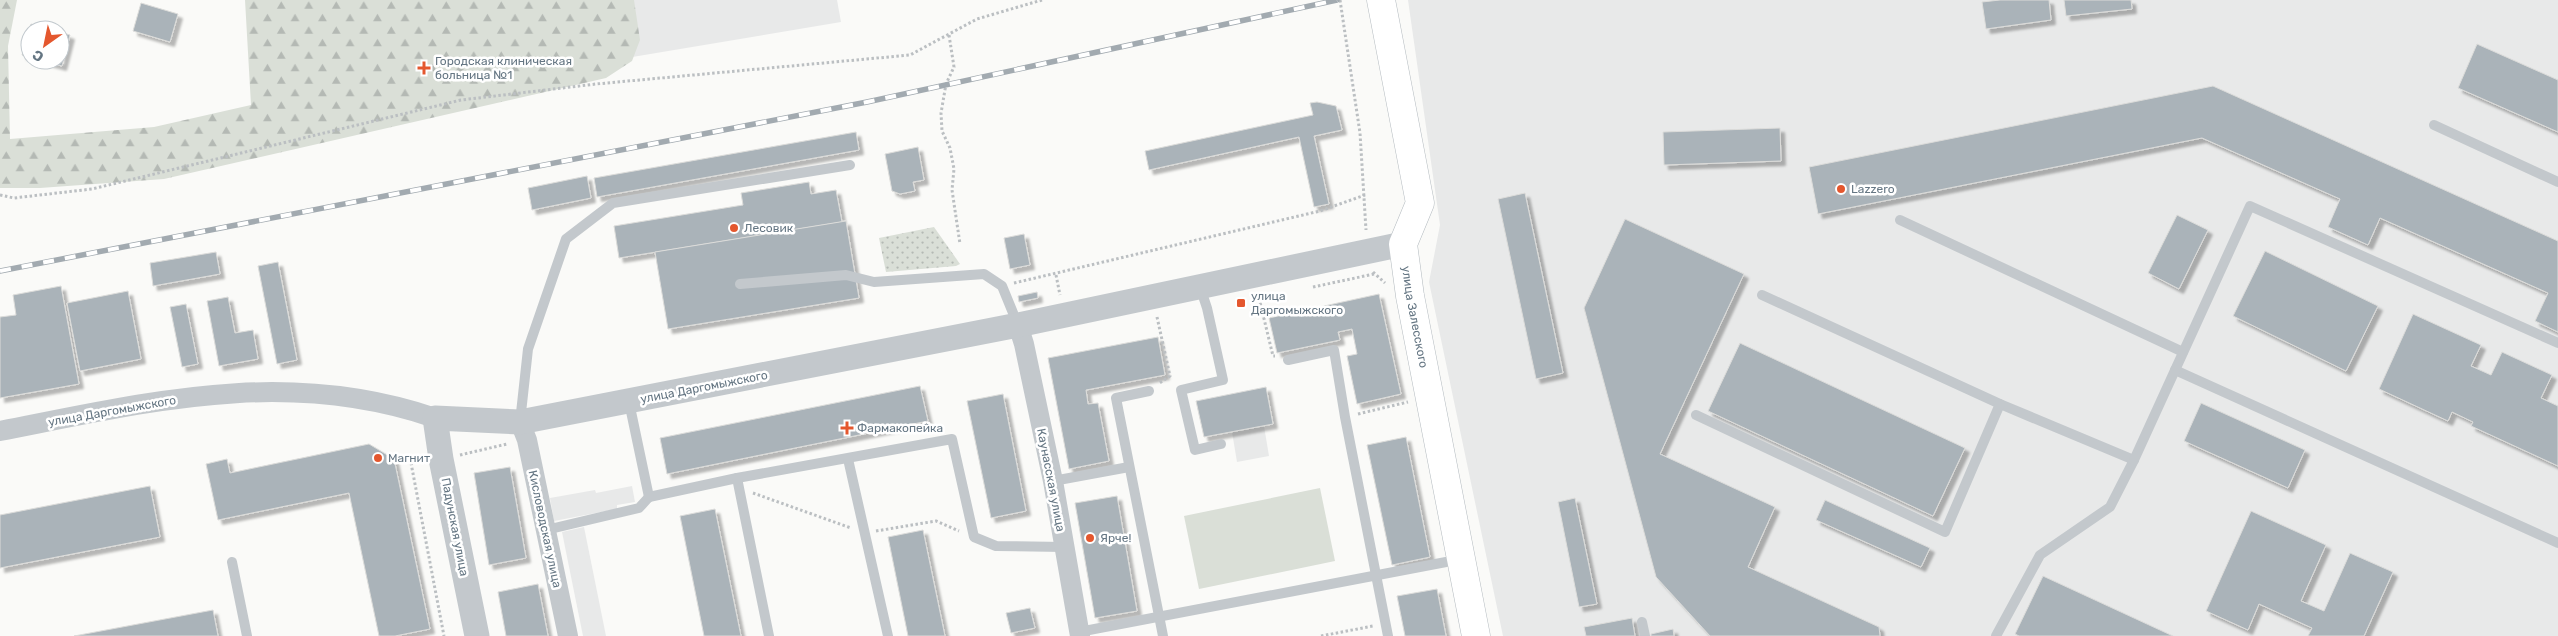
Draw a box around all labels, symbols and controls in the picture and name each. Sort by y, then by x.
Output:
north arrow [20,20,70,70]
text: С [29,46,47,65]
place label: Городская клиническая больница №1 [435,54,572,82]
marker: Городская клиническая больница №1 [417,61,431,75]
place label: Lazzero [1851,182,1895,196]
marker: Lazzero [1835,183,1847,195]
place label: Лесовик [744,221,794,235]
marker: Лесовик [728,222,740,234]
street label: улица Залесского [1399,265,1431,369]
place label: улица Даргомыжского [1251,289,1343,317]
marker: улица Даргомыжского [1235,297,1247,309]
street label: улица Даргомыжского [639,368,769,406]
street label: улица Даргомыжского [47,393,177,429]
place label: Фармакопейка [857,421,943,435]
marker: Фармакопейка [841,422,853,434]
street label: Каунасская улица [1034,427,1068,533]
place label: Магнит [388,451,430,465]
marker: Магнит [372,452,384,464]
street label: Кисловодская улица [526,469,564,589]
street label: Падунская улица [439,477,471,577]
place label: Ярче! [1100,531,1131,545]
marker: Ярче! [1084,532,1096,544]

